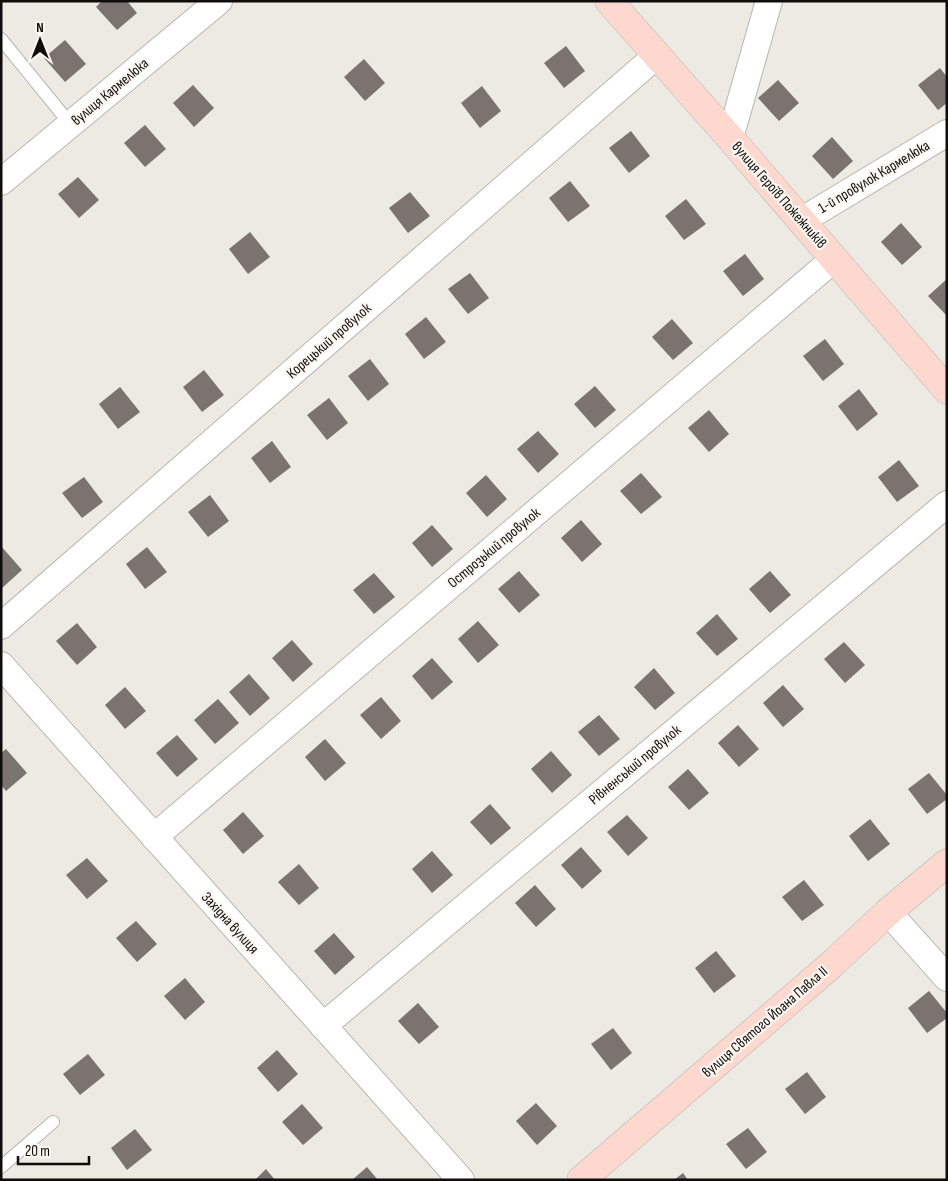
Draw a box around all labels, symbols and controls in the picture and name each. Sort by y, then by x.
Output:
north arrow [15,15,65,65]
text: N [36,19,44,36]
street label: вулиця Кармелюка [67,54,153,130]
street label: 1-й провулок Кармелюка [815,136,933,218]
street label: вулиця Героїв Пожежників [727,138,831,252]
street label: Корецький провулок [283,299,375,383]
street label: Острозький провулок [444,503,544,592]
street label: Рівненський провулок [585,721,685,809]
street label: Західна вулиця [197,888,263,958]
street label: вулиця Святого Йоана Павла II [698,962,832,1082]
scale bar [18,1134,89,1166]
text: 20 m [25,1142,50,1161]

